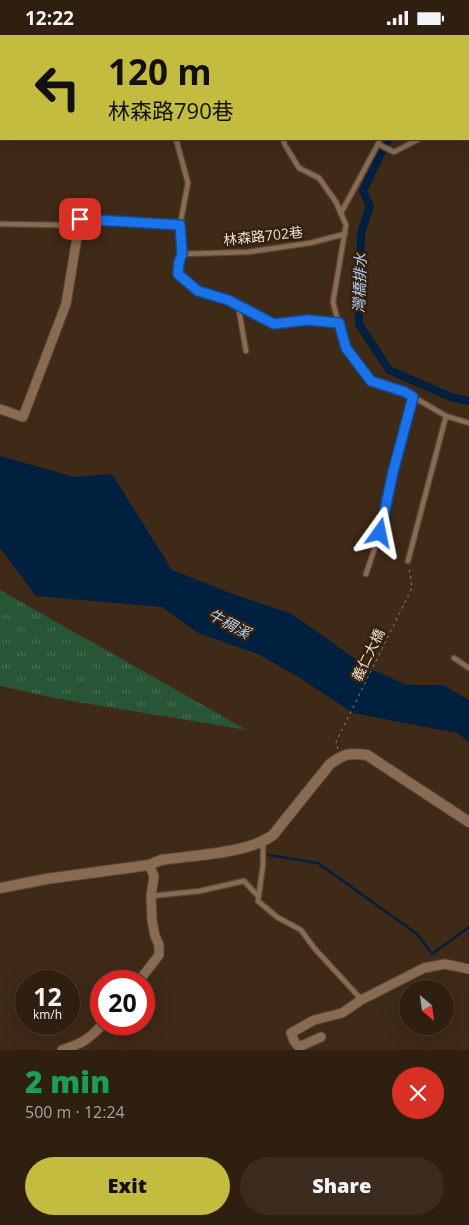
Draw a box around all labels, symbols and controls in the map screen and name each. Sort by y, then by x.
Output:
text: 12:22 [25,5,74,31]
text: 120 m [108,48,212,95]
icon: left [25,55,90,120]
text: 林森路790巷 [108,95,234,125]
pin [59,198,101,240]
icon: arrive [66,205,94,233]
street label: 林森路702巷 [222,222,304,249]
water label: 灣橋排水 [348,252,370,313]
position arrow [353,506,405,558]
water label: 牛稠溪 [205,604,256,643]
street label: 義仁大橋 [347,625,388,684]
speed limit sign: 20 [90,970,155,1035]
text: 12 [33,979,62,1013]
north arrow [399,980,454,1035]
map controls [399,980,454,1035]
text: km/h [33,1006,62,1023]
text: 2 min [25,1061,110,1102]
button: close [392,1067,444,1119]
text: 500 m · 12:24 [25,1101,125,1123]
button: Exit [25,1157,230,1215]
button: Share [240,1157,444,1215]

